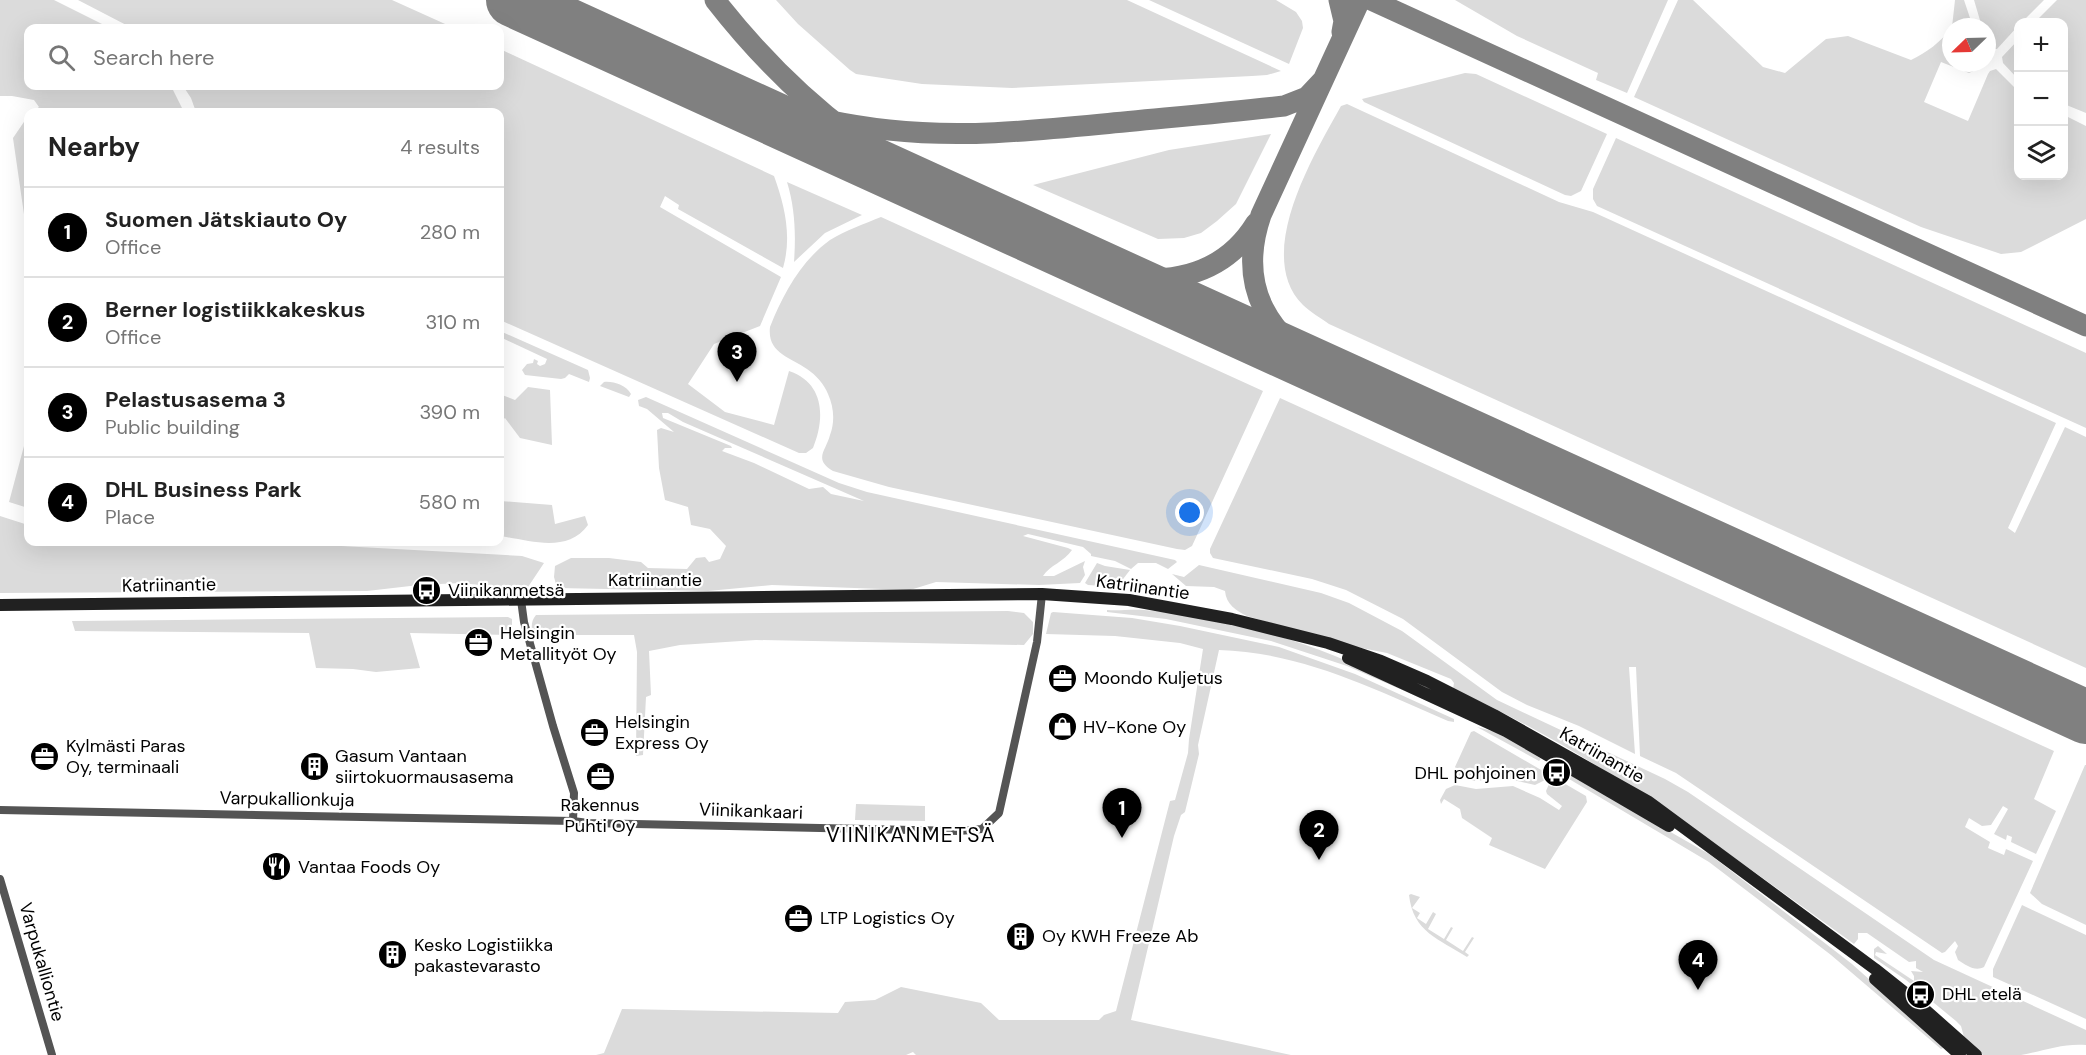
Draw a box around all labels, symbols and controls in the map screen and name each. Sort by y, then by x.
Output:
north arrow [1942,18,1996,72]
map controls [2014,18,2068,180]
button: + [2014,18,2068,72]
search box [24,24,504,90]
icon: search [45,41,78,74]
text: Search here [93,43,214,72]
button: − [2014,72,2068,126]
button: layers [2014,126,2068,180]
text: Nearby [48,130,140,164]
text: 4 results [400,134,480,160]
text: Suomen Jätskiauto Oy [105,205,347,234]
text: 1 [64,219,71,245]
text: 280 m [420,219,480,245]
text: Office [105,234,161,260]
text: Berner logistiikkakeskus [105,295,366,324]
text: 2 [62,309,73,335]
text: 310 m [425,309,480,335]
text: Office [105,324,161,350]
pin: 3 [718,332,756,382]
text: Pelastusasema 3 [105,385,286,414]
text: 3 [61,399,74,425]
text: 390 m [419,399,480,425]
text: Public building [105,414,240,440]
text: DHL Business Park [105,475,302,504]
text: 4 [61,489,74,515]
text: 580 m [419,489,480,515]
your location [1175,498,1204,527]
text: Place [105,504,155,530]
street label: Katriinantie [608,568,702,592]
street label: Katriinantie [1095,569,1191,605]
street label: Katriinantie [122,572,216,598]
bus stop icon: Viinikanmetsä [411,574,443,606]
place label: Viinikanmetsä [448,578,564,602]
place label: Helsingin Metallityöt Oy [500,621,617,666]
office icon: Helsingin Metallityöt Oy [463,627,495,659]
office icon: Moondo Kuljetus [1047,662,1079,694]
place label: Moondo Kuljetus [1084,666,1223,690]
place label: Helsingin Express Oy [615,710,709,755]
shop icon: HV-Kone Oy [1046,711,1078,743]
place label: HV-Kone Oy [1083,715,1186,739]
office icon: Helsingin Express Oy [578,716,610,748]
street label: Katriinantie [1555,721,1649,789]
place label: Kylmästi Paras Oy, terminaali [66,734,186,779]
office icon: Kylmästi Paras Oy, terminaali [29,740,61,772]
place label: Gasum Vantaan siirtokuormausasema [335,744,514,789]
building icon: Gasum Vantaan siirtokuormausasema [298,750,330,782]
bus stop icon: DHL pohjoinen [1541,757,1573,789]
office icon: Rakennus Puhti Oy [584,760,616,792]
place label: DHL pohjoinen [1415,761,1536,785]
street label: Varpukallionkuja [219,786,355,812]
pin: 1 [1102,788,1142,838]
place label: Rakennus Puhti Oy [561,793,639,838]
street label: Viinikankaari [699,797,803,825]
pin: 2 [1300,810,1338,860]
district label: VIINIKANMETSÄ [826,821,996,849]
restaurant icon: Vantaa Foods Oy [261,851,293,883]
place label: Vantaa Foods Oy [298,855,440,879]
street label: Varpukalliontie [14,900,70,1024]
office icon: LTP Logistics Oy [783,902,815,934]
place label: LTP Logistics Oy [820,906,955,930]
building icon: Oy KWH Freeze Ab [1005,920,1037,952]
place label: Oy KWH Freeze Ab [1042,924,1199,948]
place label: Kesko Logistiikka pakastevarasto [414,933,553,978]
building icon: Kesko Logistiikka pakastevarasto [377,939,409,971]
pin: 4 [1678,940,1718,990]
bus stop icon: DHL etelä [1905,978,1937,1010]
place label: DHL etelä [1942,982,2022,1006]

